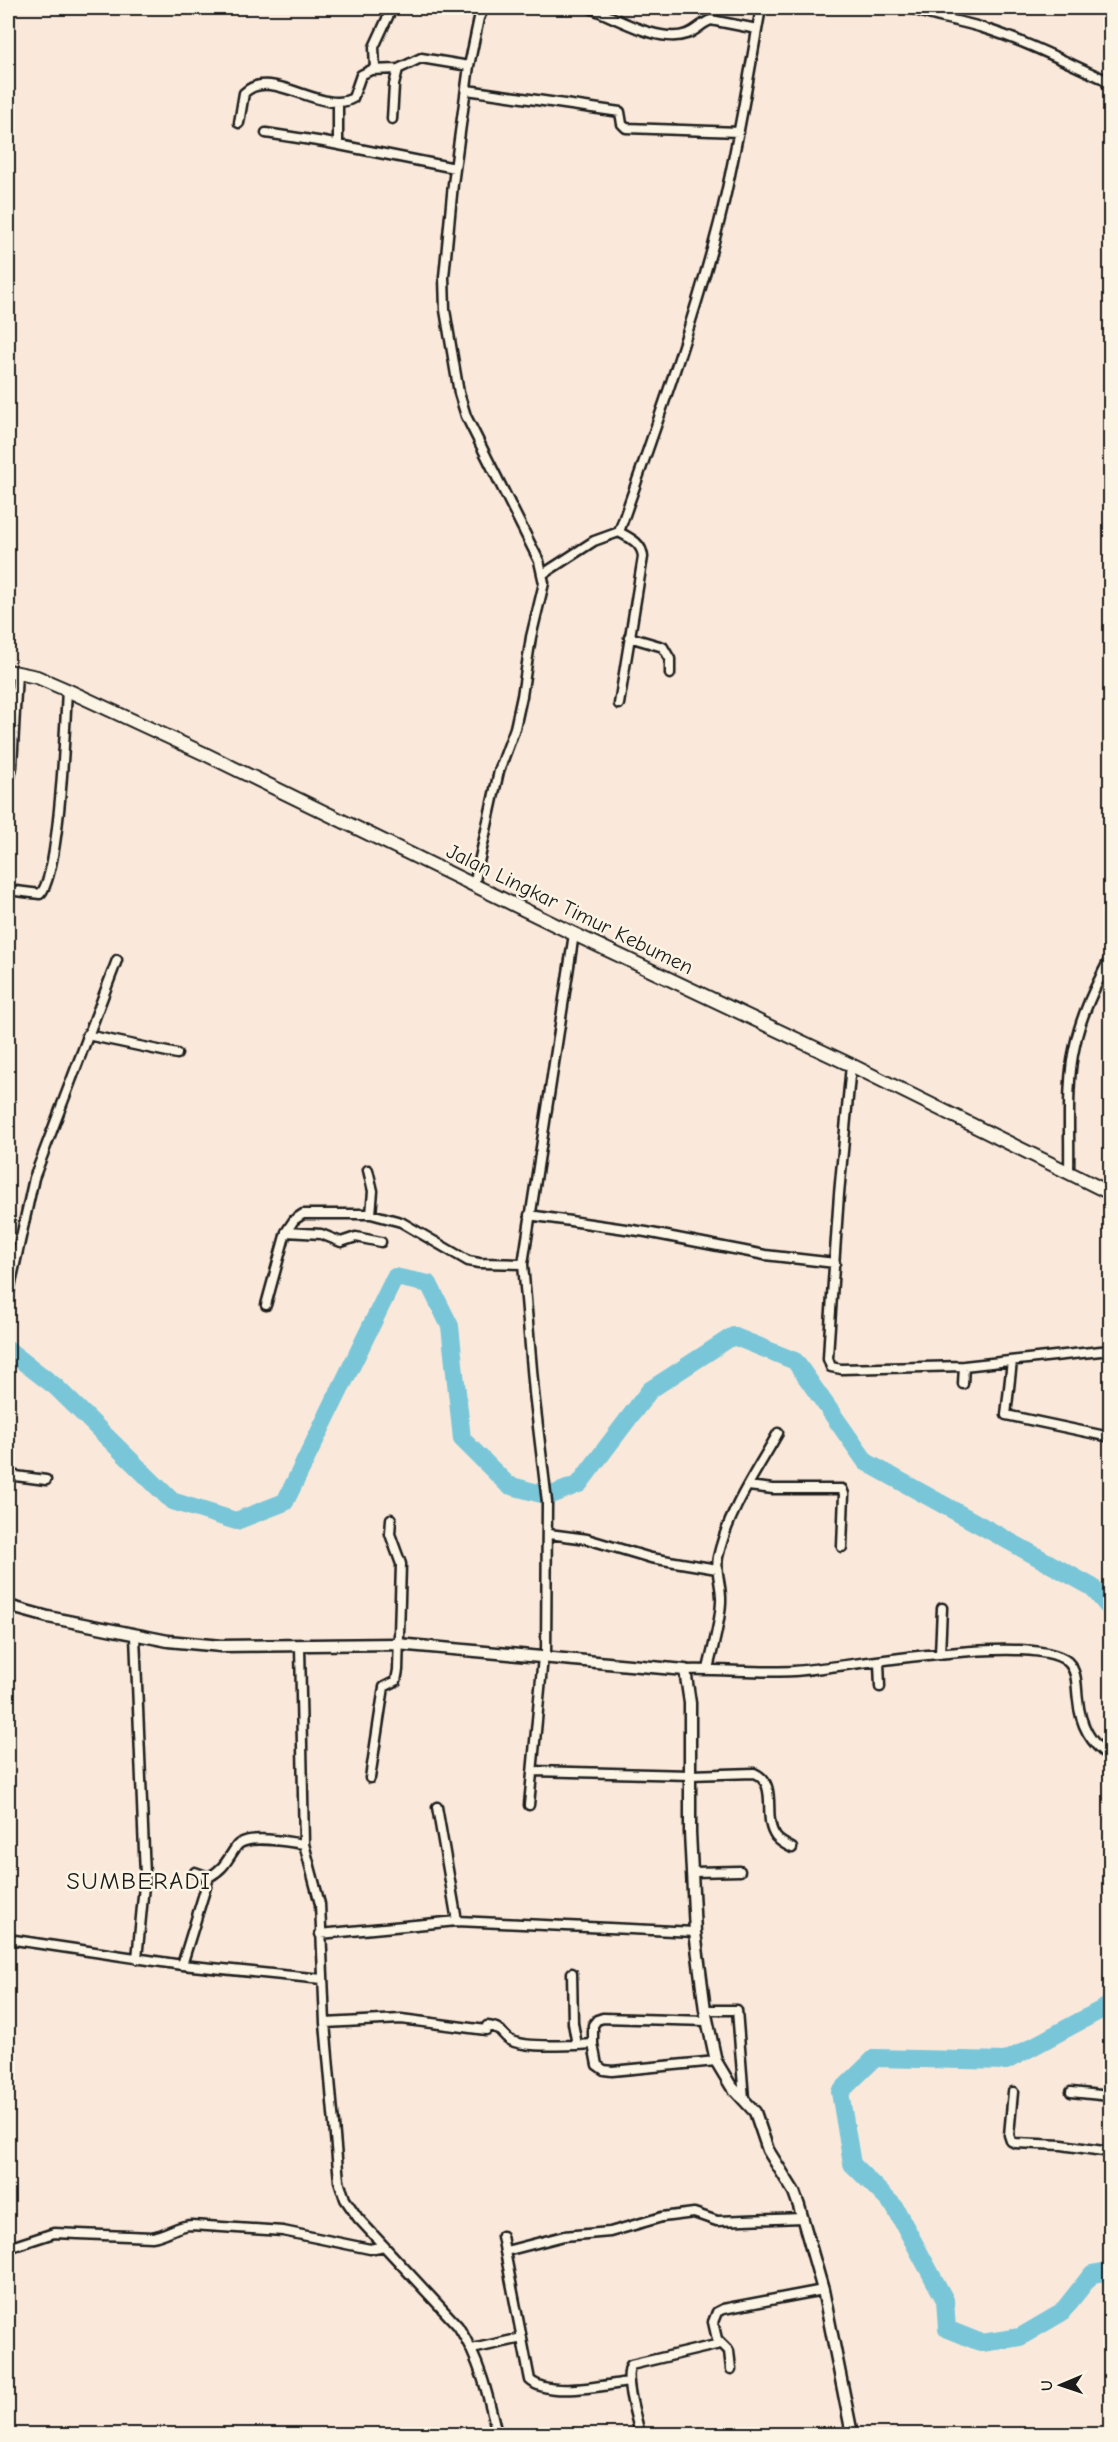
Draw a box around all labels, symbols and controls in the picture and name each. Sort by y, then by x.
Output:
street label: Jalan Lingkar Timur Kebumen [443,839,697,979]
district label: SUMBERADI [67,1867,211,1895]
north arrow [1031,2355,1091,2415]
text: U [1038,2380,1056,2391]

